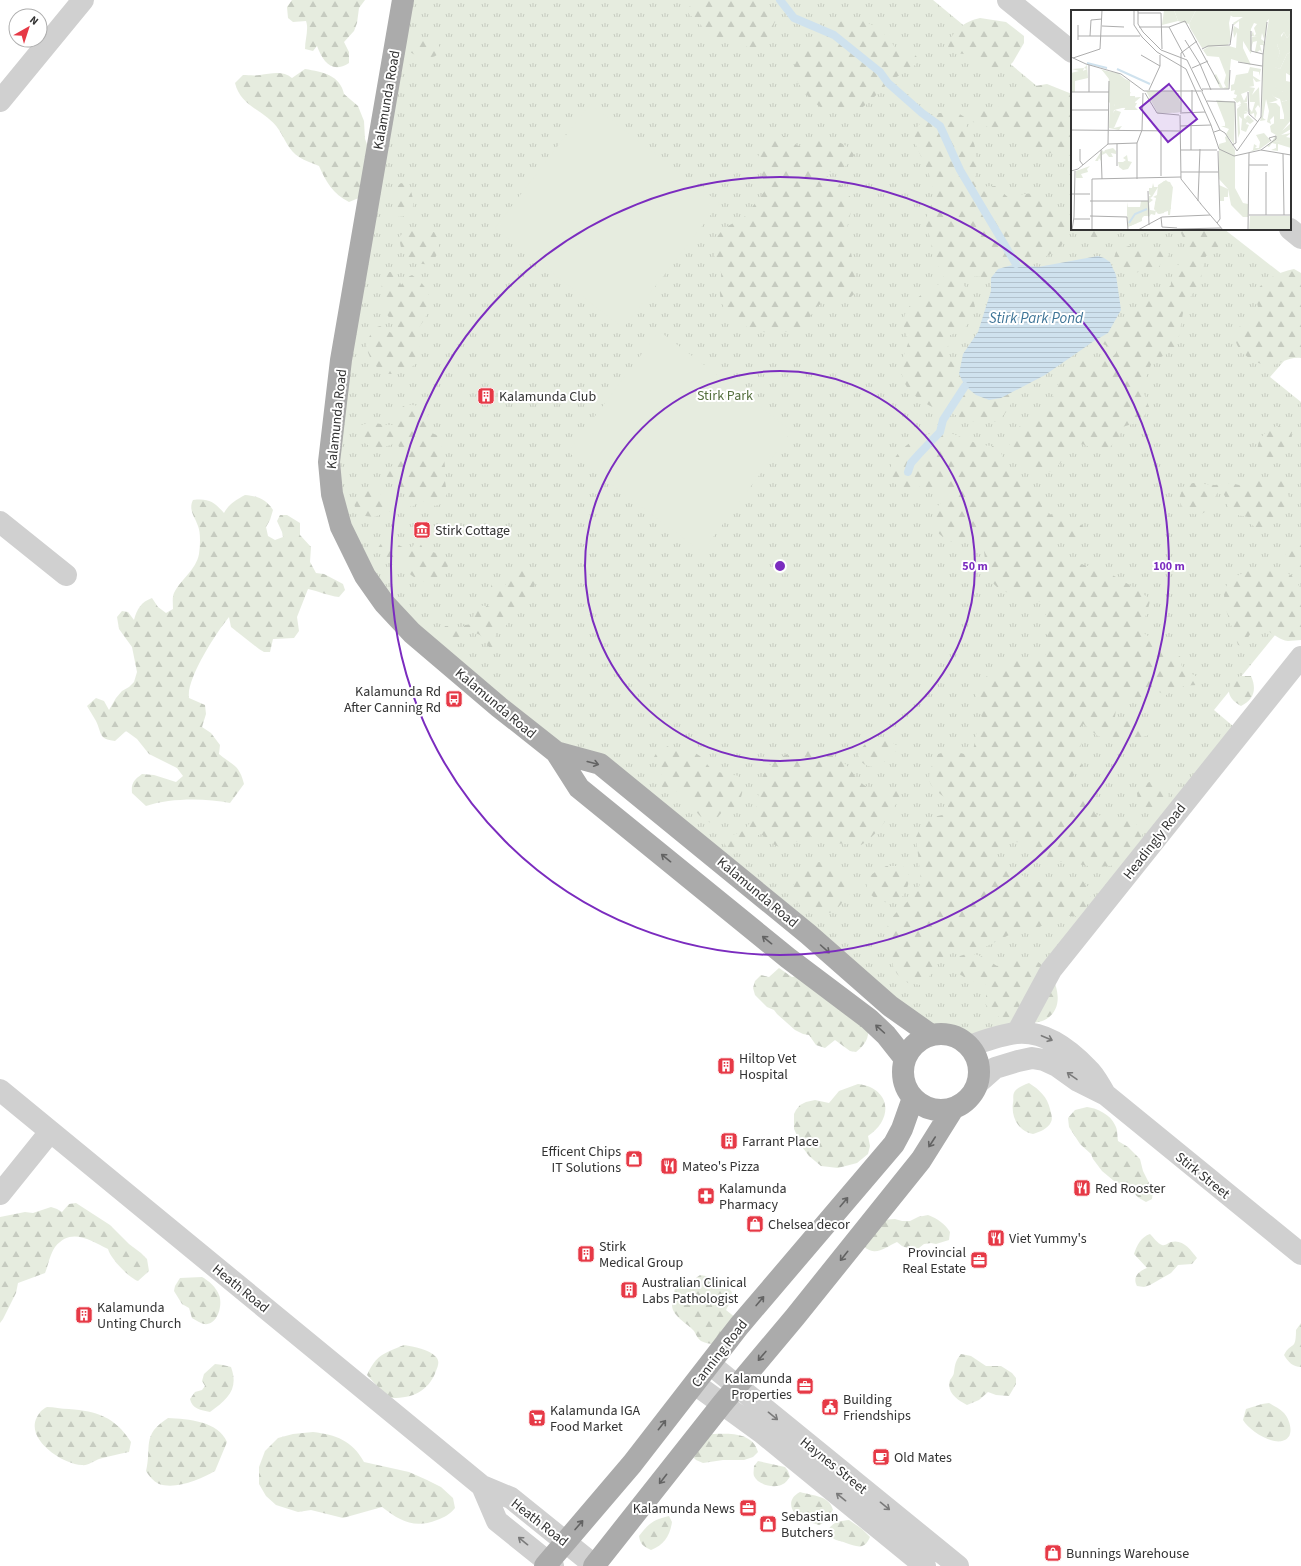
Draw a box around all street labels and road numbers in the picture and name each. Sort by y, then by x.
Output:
street label: Kalamunda Road [368,49,406,151]
street label: Kalamunda Road [322,368,352,470]
street label: Kalamunda Road [450,664,540,744]
street label: Headingly Road [1119,799,1191,884]
street label: Kalamunda Road [712,853,802,933]
street label: Stirk Street [1171,1148,1234,1204]
street label: Heath Road [208,1260,273,1318]
street label: Canning Road [687,1315,753,1392]
street label: Haynes Street [796,1432,871,1499]
street label: Heath Road [506,1494,572,1552]

